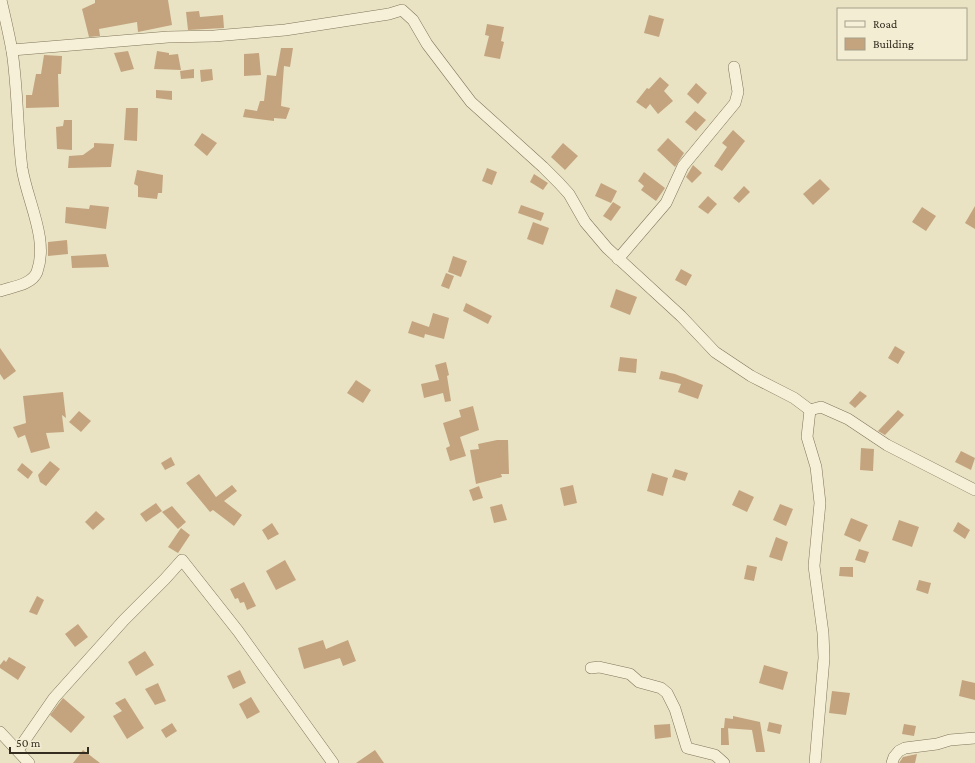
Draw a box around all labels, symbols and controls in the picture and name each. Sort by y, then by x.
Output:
legend [837,8,967,60]
text: Road [873,17,898,31]
text: Building [873,37,914,51]
scale bar [10,729,88,755]
text: 50 m [16,736,41,750]

